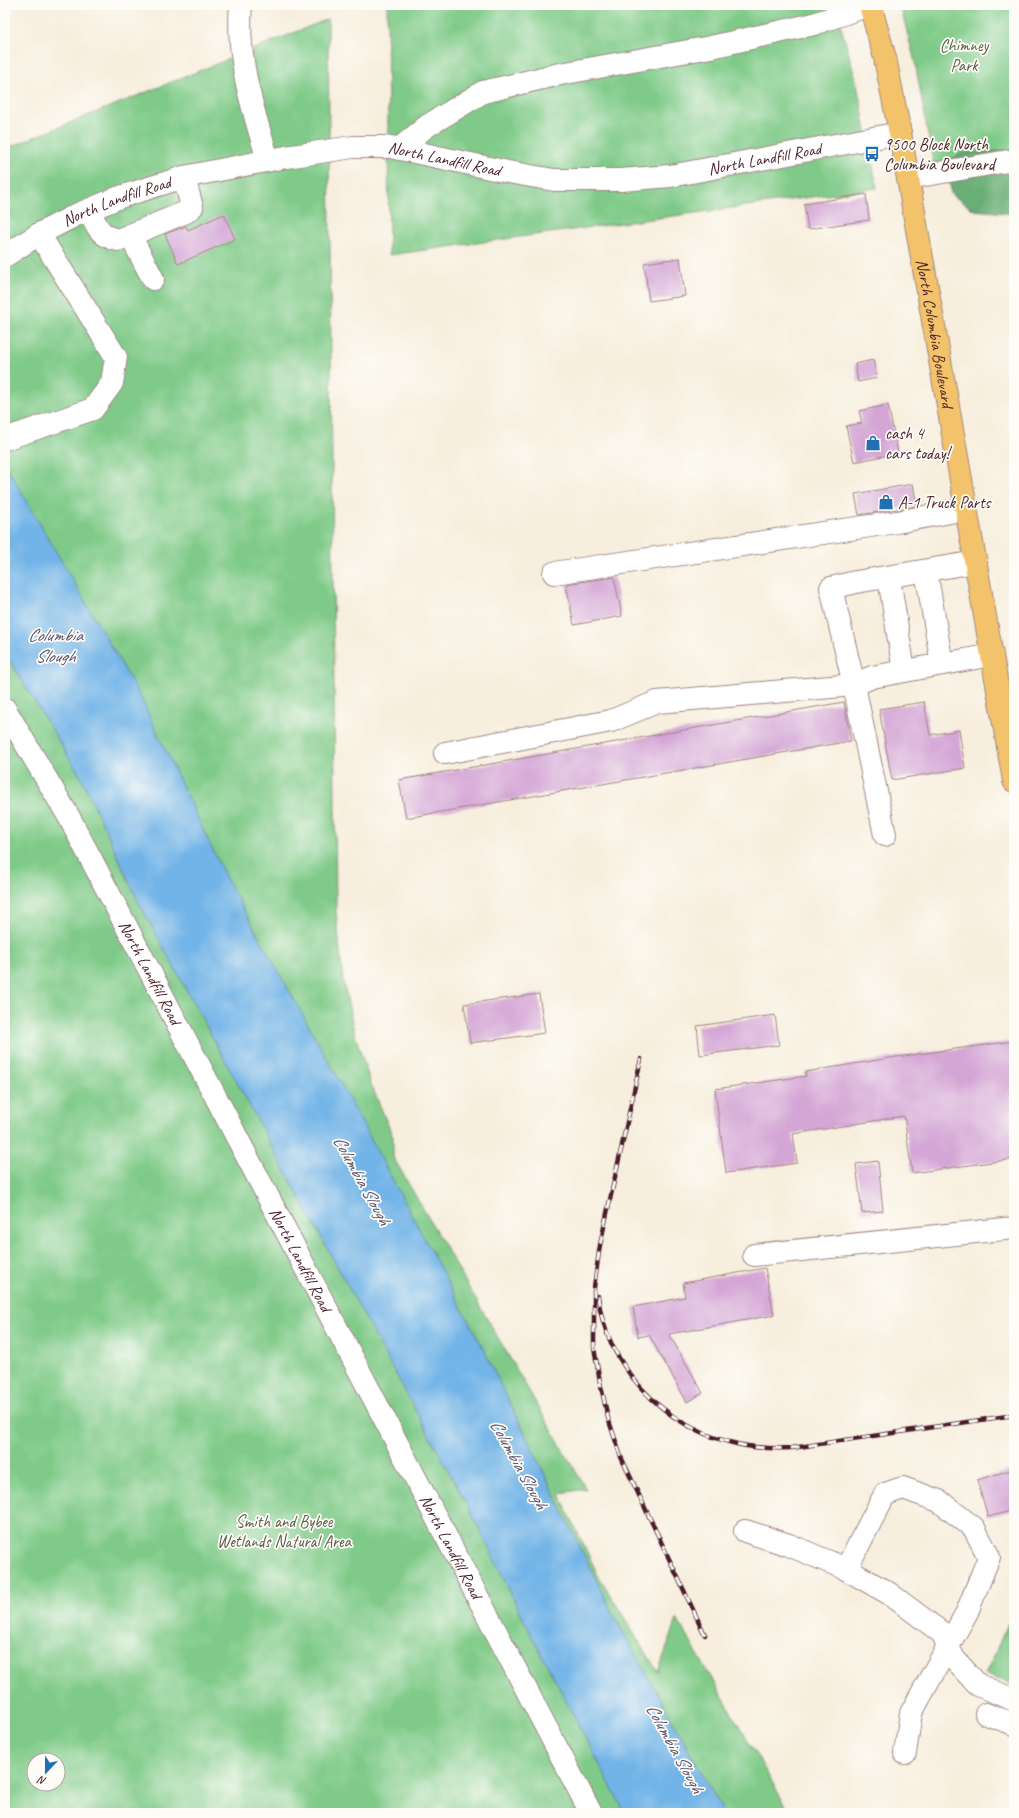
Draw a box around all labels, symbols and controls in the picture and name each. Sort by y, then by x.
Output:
park label: Chimney Park [940,35,989,76]
place label: 9500 Block North Columbia Boulevard [884,134,997,175]
street label: North Landfill Road [386,136,506,181]
street label: North Landfill Road [706,137,826,179]
bus stop icon: 9500 Block North Columbia Boulevard [863,145,881,163]
street label: North Landfill Road [58,170,176,231]
street label: North Columbia Boulevard [912,258,959,411]
place label: cash 4 cars today! [885,423,953,464]
shop icon: cash 4 cars today! [864,434,882,452]
place label: A-1 Truck Parts [898,492,993,513]
shop icon: A-1 Truck Parts [877,493,895,511]
water label: Columbia Slough [28,624,84,667]
street label: North Landfill Road [115,917,188,1031]
water label: Columbia Slough [328,1131,396,1230]
street label: North Landfill Road [265,1204,338,1318]
water label: Columbia Slough [485,1415,553,1514]
street label: North Landfill Road [415,1491,489,1605]
park label: Smith and Bybee Wetlands Natural Area [217,1511,353,1552]
water label: Columbia Slough [641,1699,709,1798]
north arrow [26,1752,66,1792]
text: N [34,1773,48,1789]

